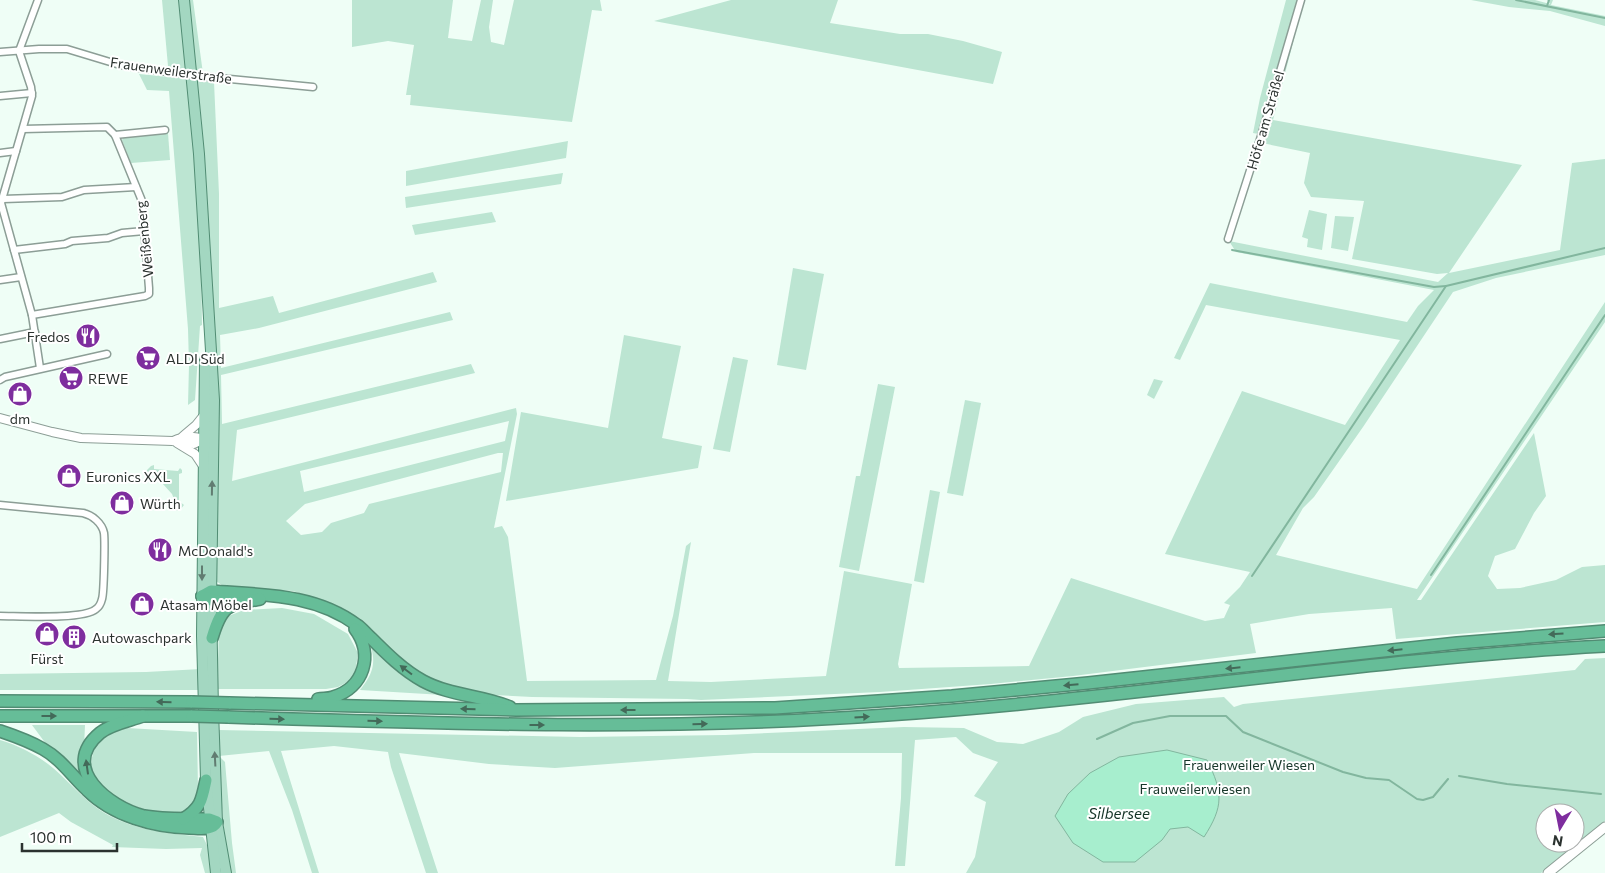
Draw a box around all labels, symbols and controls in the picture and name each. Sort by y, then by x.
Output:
street label: Frauenweilerstraße [109,53,233,87]
street label: Höfe am Sträßel [1243,69,1287,171]
street label: Weißenberg [131,199,156,278]
restaurant icon: Fredos [75,323,101,349]
place label: Fredos [27,328,70,345]
supermarket icon: ALDI Süd [135,345,161,371]
place label: ALDI Süd [166,350,225,367]
supermarket icon: REWE [58,365,84,391]
place label: REWE [88,370,128,387]
shop icon: dm [7,381,33,407]
place label: dm [10,410,30,427]
shop icon: Euronics XXL [56,463,82,489]
place label: Euronics XXL [86,468,170,485]
one-way arrow [209,480,217,496]
shop icon: Würth [109,490,135,516]
place label: Würth [140,495,181,512]
restaurant icon: McDonald's [147,537,173,563]
place label: McDonald's [178,542,253,559]
one-way arrow [198,566,206,582]
shop icon: Atasam Möbel [129,591,155,617]
place label: Atasam Möbel [160,596,252,613]
shop icon: Fürst [34,621,60,647]
building icon: Autowaschpark [61,624,87,650]
place label: Autowaschpark [92,629,192,646]
one-way arrow [1548,631,1564,639]
one-way arrow [1386,646,1402,654]
place label: Fürst [30,650,64,667]
one-way arrow [1225,664,1241,672]
one-way arrow [399,665,413,675]
one-way arrow [1063,681,1079,689]
one-way arrow [156,698,172,706]
one-way arrow [459,705,475,713]
one-way arrow [620,706,636,714]
one-way arrow [41,712,57,720]
one-way arrow [854,713,870,721]
one-way arrow [269,715,285,723]
one-way arrow [367,718,383,726]
one-way arrow [692,720,708,728]
one-way arrow [529,721,545,729]
one-way arrow [210,751,218,767]
park label: Frauenweiler Wiesen [1183,756,1315,773]
one-way arrow [83,759,91,775]
park label: Frauweilerwiesen [1140,780,1250,797]
north arrow [1535,803,1585,853]
water label: Silbersee [1088,804,1150,822]
scale bar [22,820,118,852]
text: 100 m [30,828,72,846]
text: N [1551,832,1564,851]

